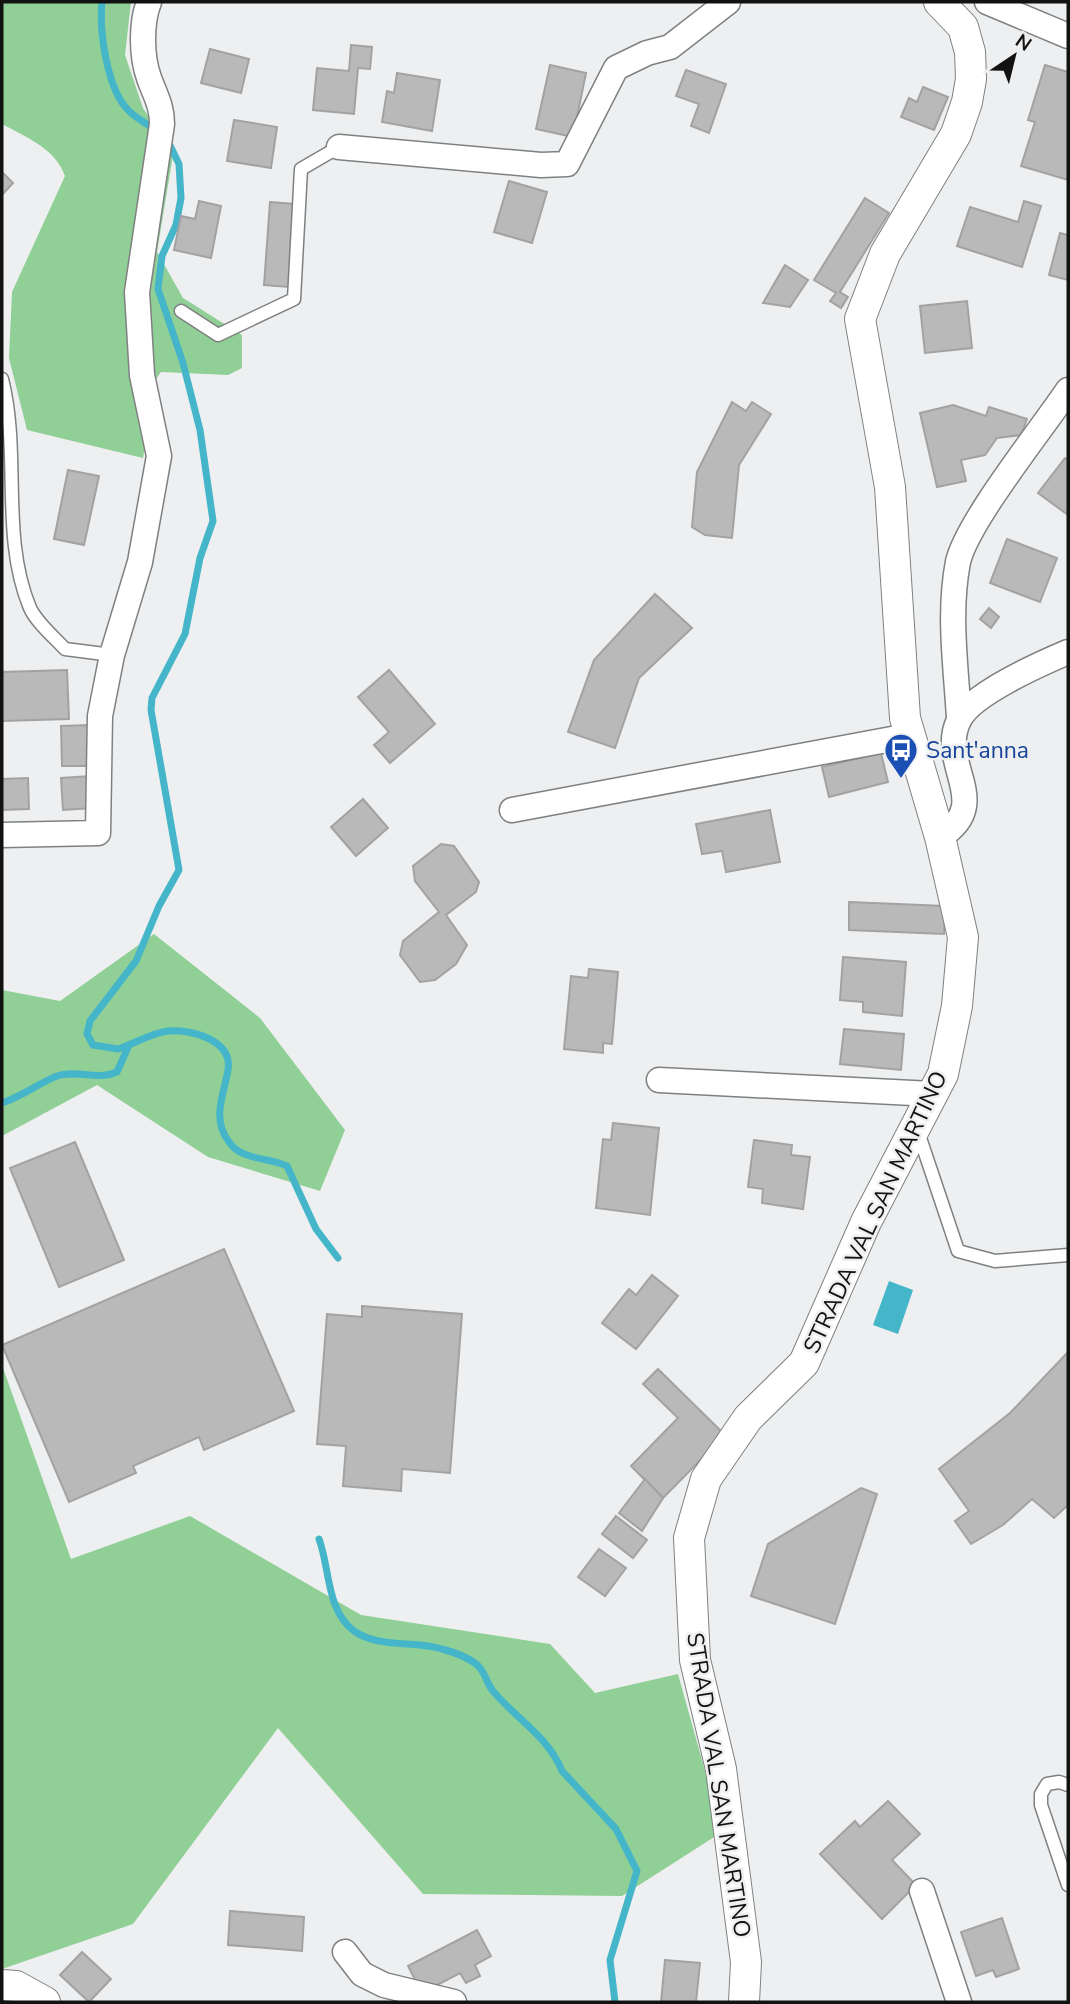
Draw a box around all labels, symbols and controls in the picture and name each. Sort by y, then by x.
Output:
north arrow [979,21,1049,91]
text: N [1010,28,1036,58]
bus stop icon: Sant'anna [882,731,920,780]
place label: Sant'anna [926,735,1029,766]
street label: STRADA VAL SAN MARTINO [796,1066,955,1358]
street label: STRADA VAL SAN MARTINO [679,1630,758,1940]

